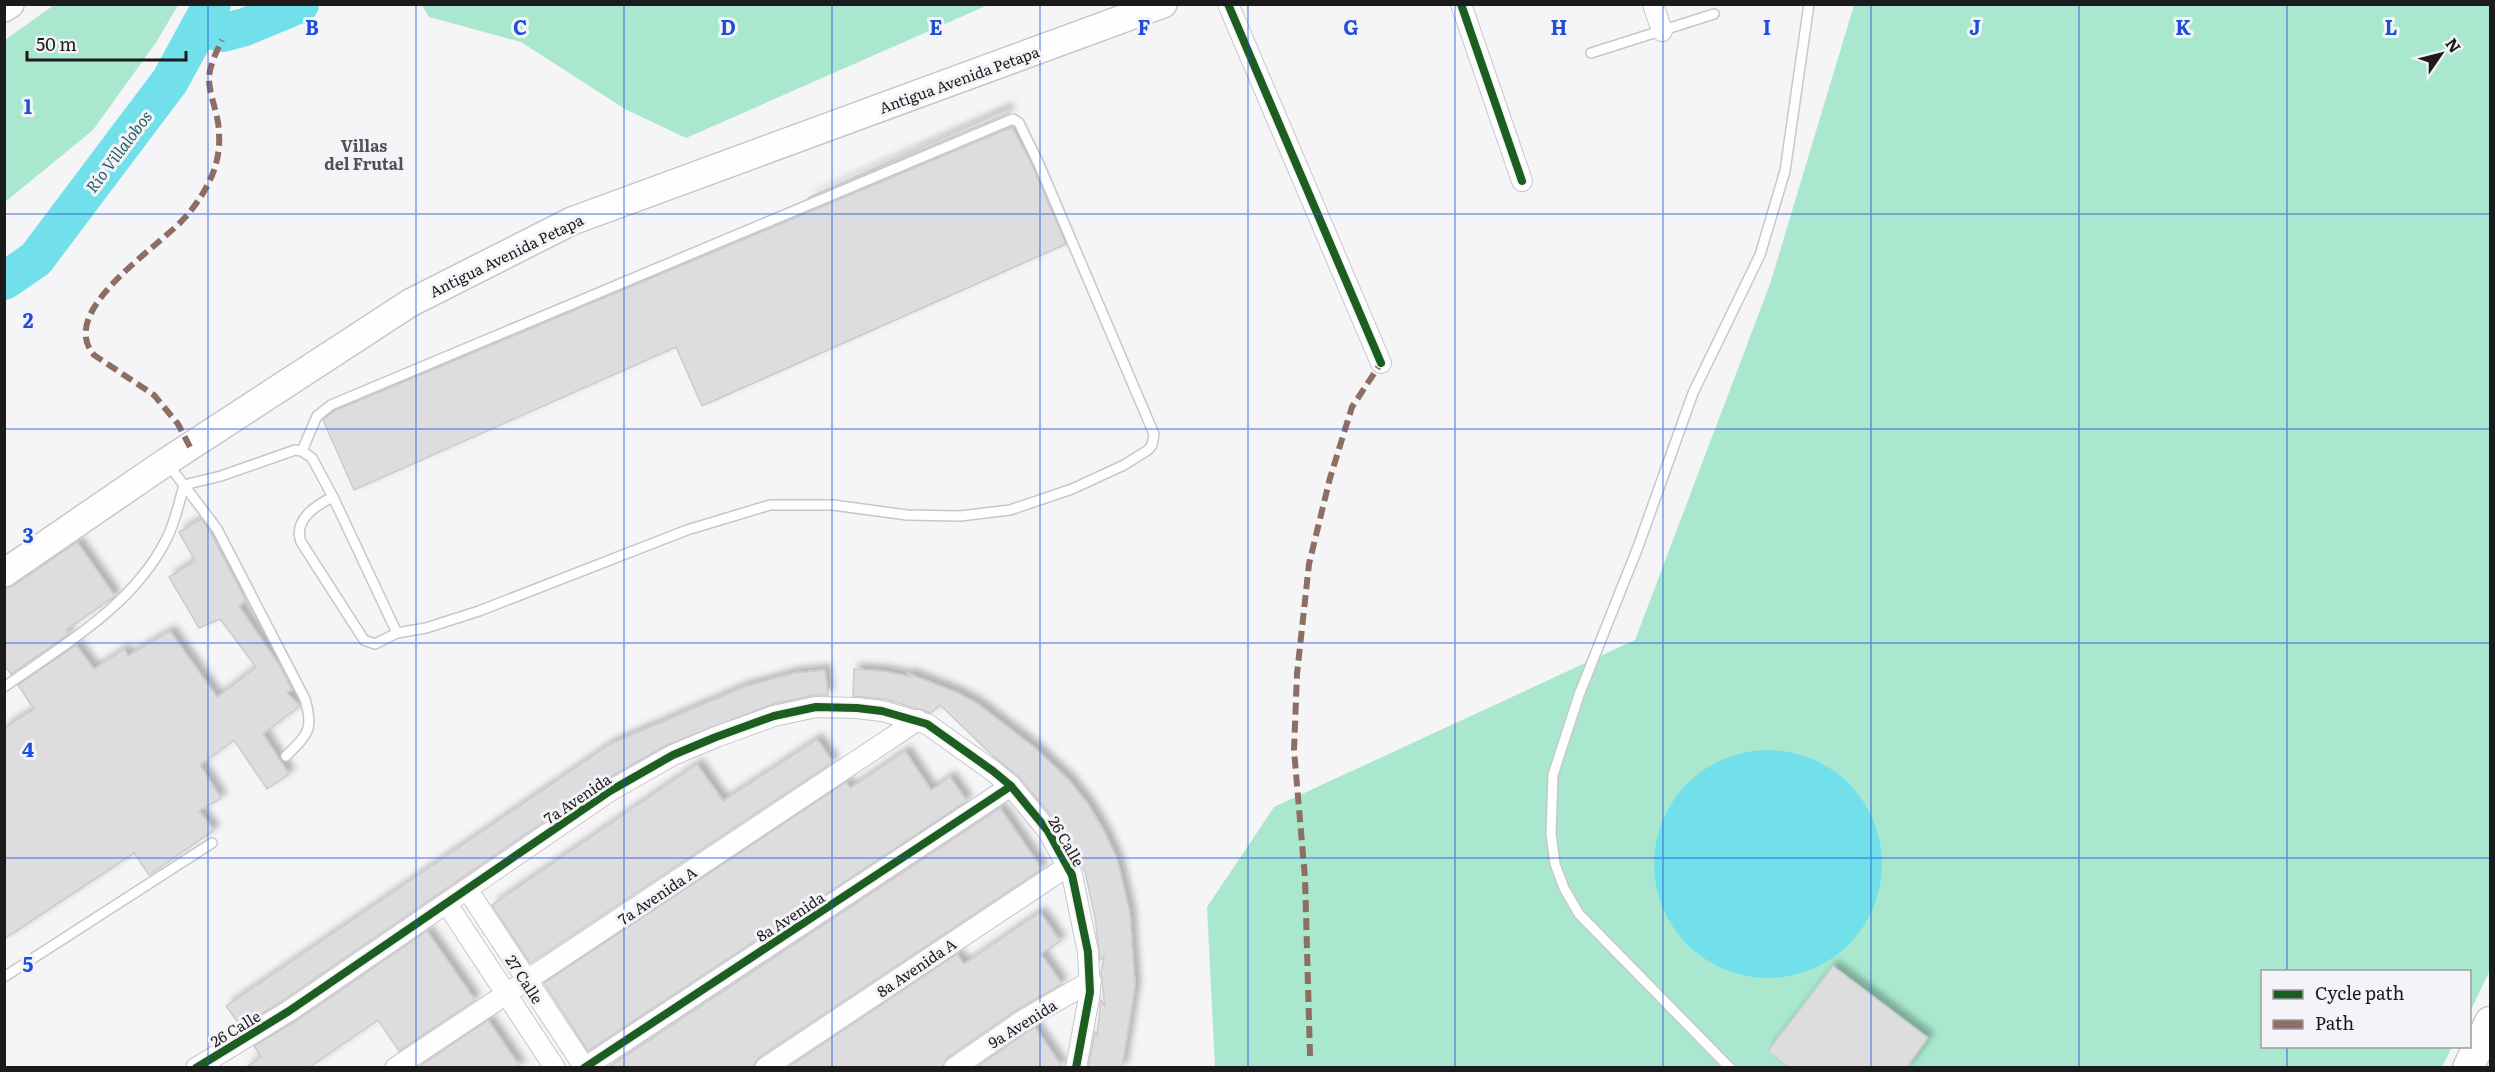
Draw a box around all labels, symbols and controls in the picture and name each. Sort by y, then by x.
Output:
text: B [305,11,319,41]
text: C [513,11,527,41]
text: D [720,11,736,41]
text: E [929,11,943,41]
text: F [1138,11,1151,41]
text: G [1343,11,1359,41]
text: H [1551,11,1567,41]
text: I [1763,11,1771,41]
text: J [1969,11,1981,41]
text: K [2175,11,2191,41]
text: L [2385,11,2398,41]
scale bar [27,24,186,62]
north arrow [2411,24,2471,84]
text: 50 m [36,30,77,57]
text: N [2440,32,2468,57]
street label: Antigua Avenida Petapa [876,39,1043,119]
text: 1 [24,90,32,120]
water label: Río Villalobos [79,105,157,197]
district label: Villas del Frutal [324,133,404,175]
street label: Antigua Avenida Petapa [425,207,588,302]
text: 2 [23,304,34,334]
text: 3 [22,519,34,549]
text: 4 [22,733,34,763]
street label: 7a Avenida [539,767,616,829]
street label: 26 Calle [1043,812,1091,871]
street label: 7a Avenida A [613,860,701,930]
street label: 8a Avenida [751,885,829,947]
street label: 8a Avenida A [872,932,960,1002]
text: 5 [23,948,34,978]
street label: 27 Calle [501,950,550,1008]
legend [2261,970,2471,1048]
text: Cycle path [2315,979,2404,1006]
street label: 9a Avenida [983,992,1061,1053]
street label: 26 Calle [206,1004,265,1052]
text: Path [2315,1009,2354,1036]

